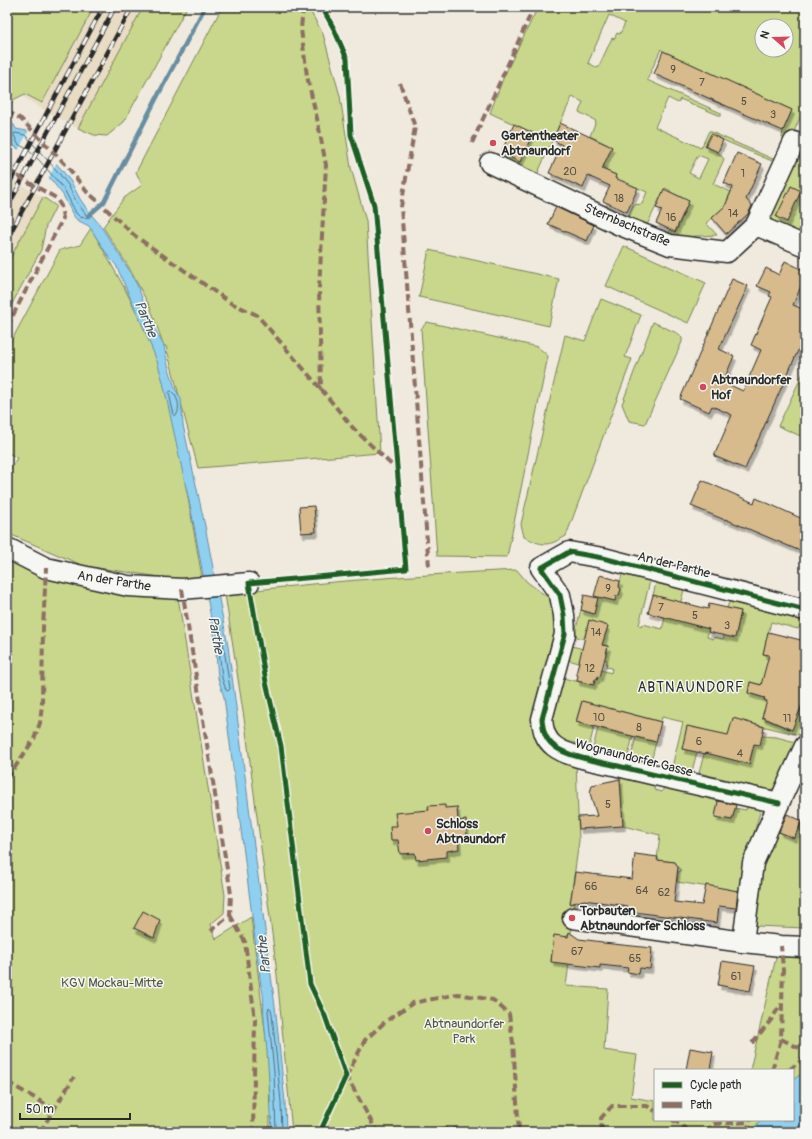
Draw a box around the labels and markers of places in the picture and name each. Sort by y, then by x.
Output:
place label: Gartentheater Abtnaundorf [501,128,579,159]
marker: Gartentheater Abtnaundorf [488,138,498,148]
place label: Abtnaundorfer Hof [711,372,792,403]
marker: Abtnaundorfer Hof [698,382,708,392]
place label: Schloss Abtnaundorf [436,816,507,847]
marker: Schloss Abtnaundorf [423,826,433,836]
place label: Torbauten Abtnaundorfer Schloss [579,903,705,934]
marker: Torbauten Abtnaundorfer Schloss [567,913,577,923]

